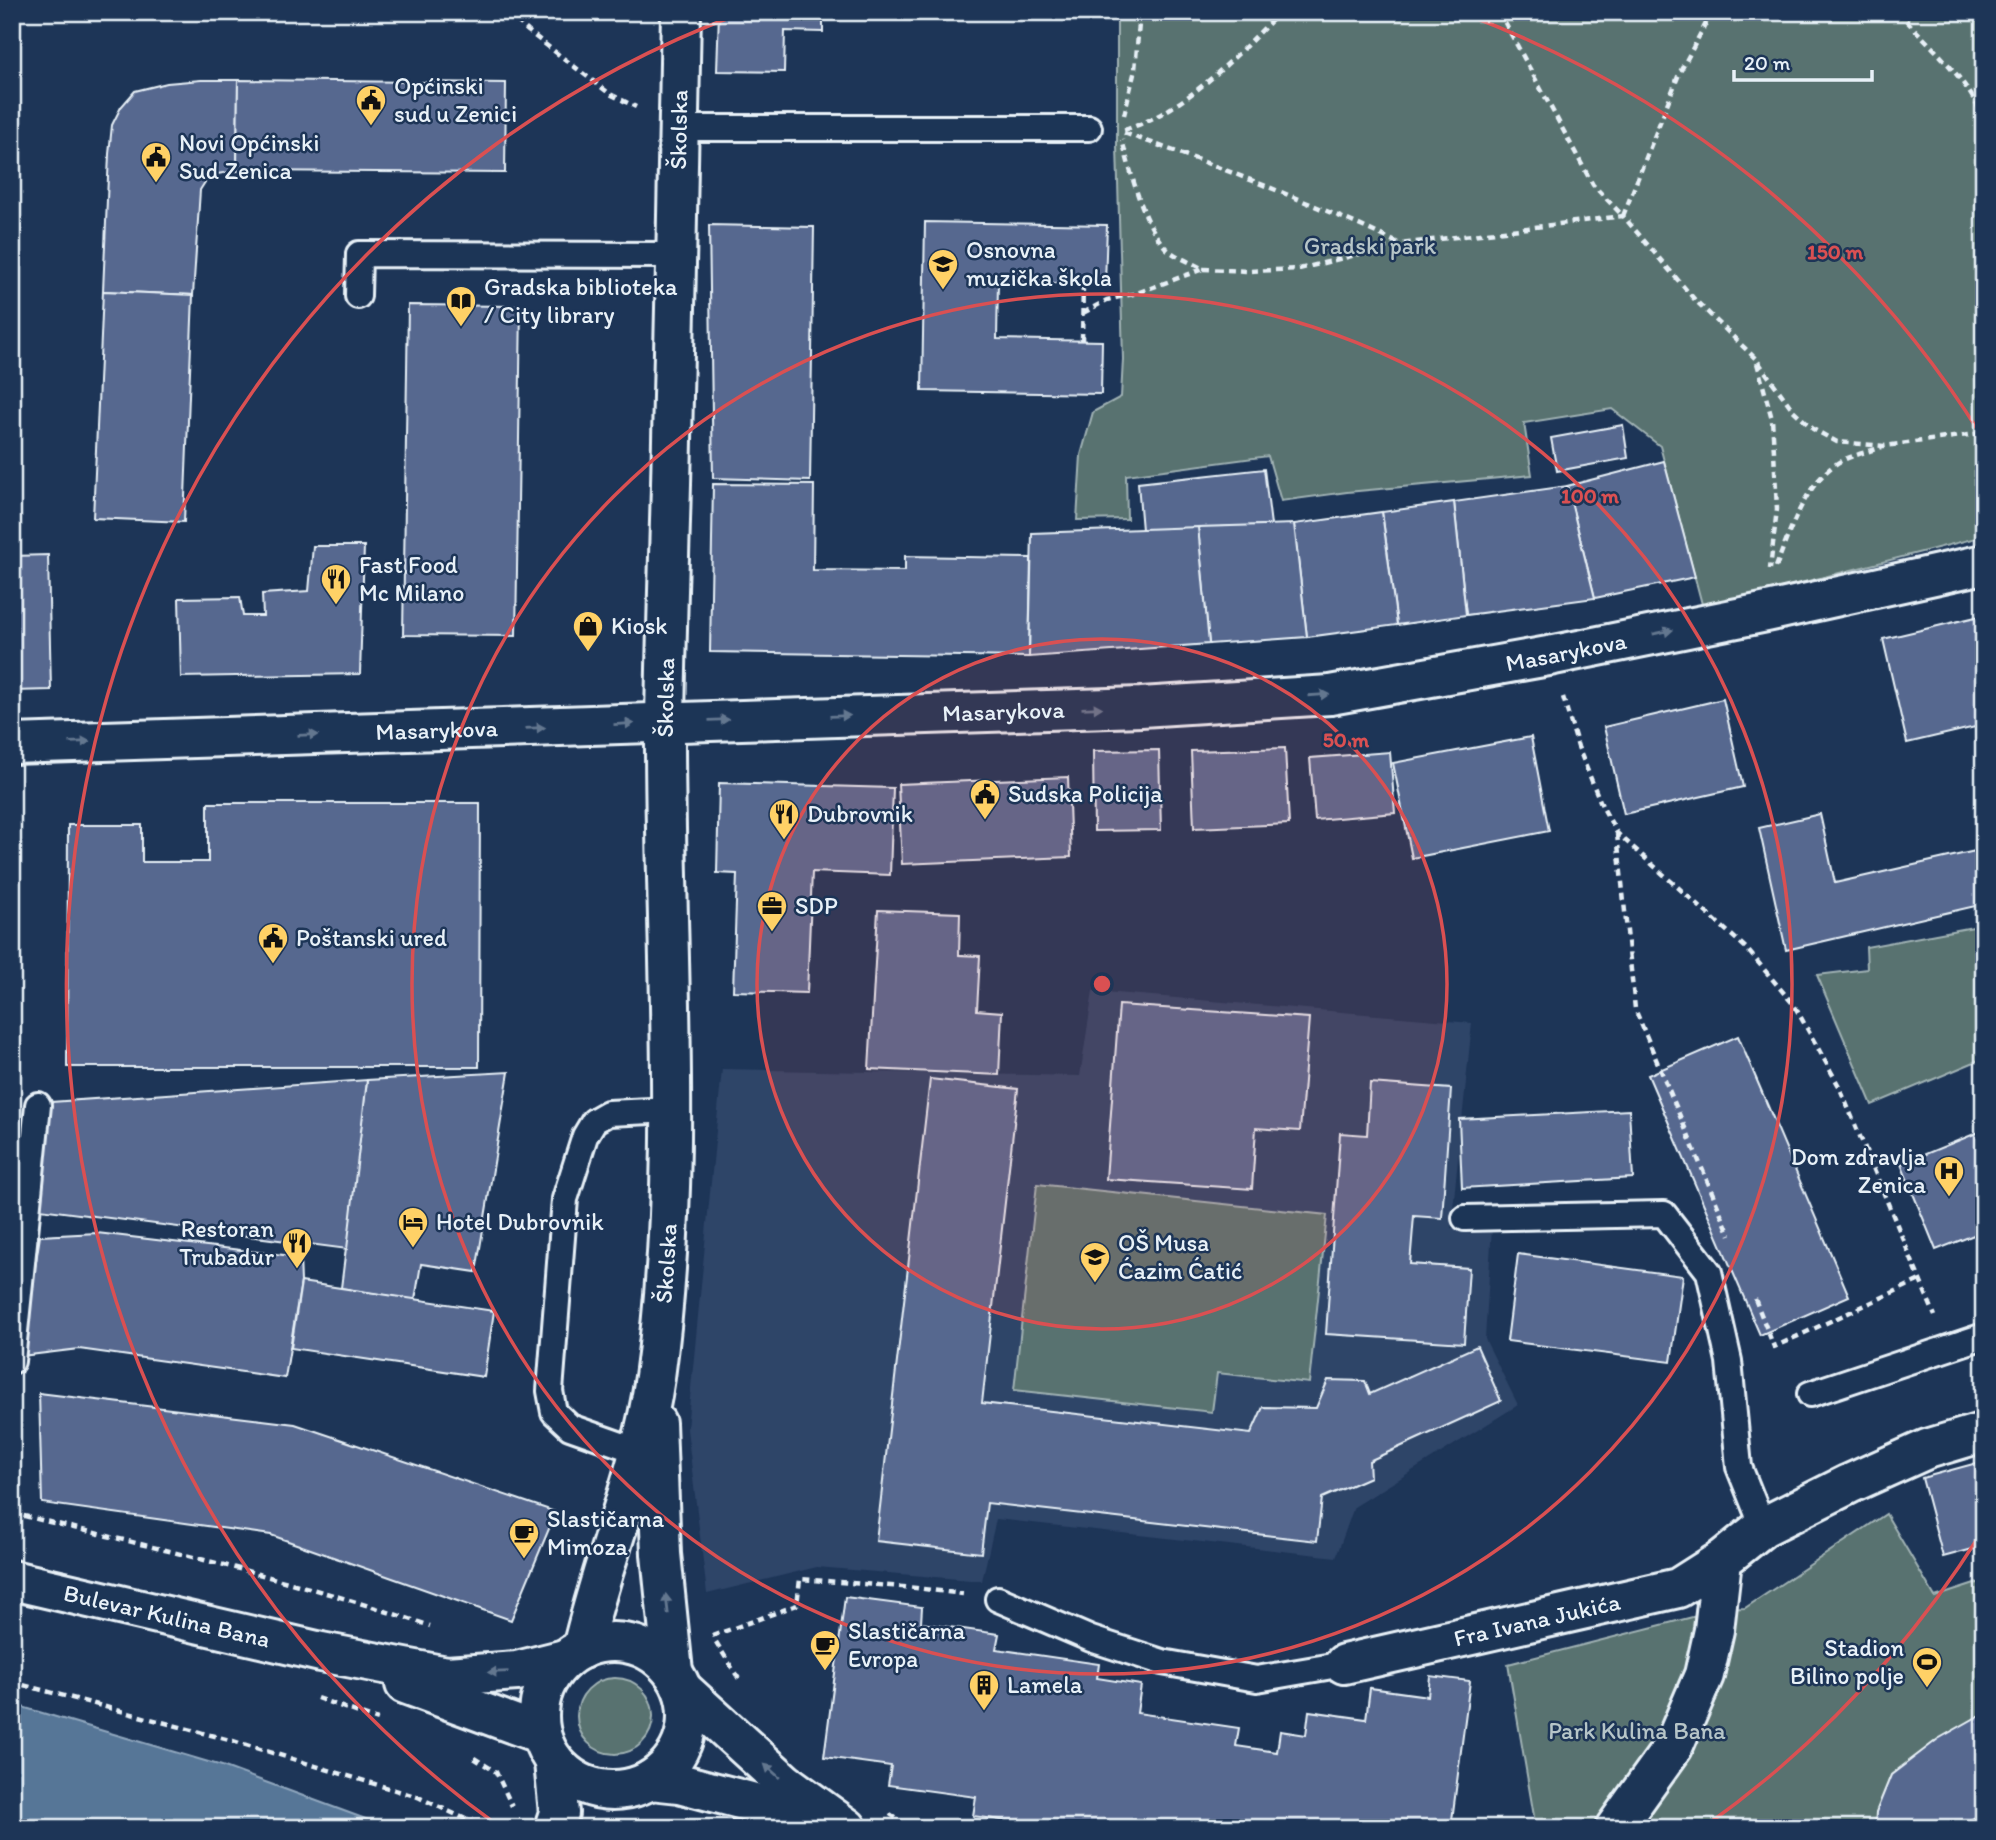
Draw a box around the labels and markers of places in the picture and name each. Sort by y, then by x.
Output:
place label: Općinski sud u Zenici [394,71,517,128]
public building icon: Općinski sud u Zenici [354,83,388,127]
place label: Novi Općinski Sud Zenica [179,128,319,185]
public building icon: Novi Općinski Sud Zenica [139,140,173,184]
place label: Osnovna muzička škola [966,235,1112,292]
school or university icon: Osnovna muzička škola [926,247,960,291]
place label: Gradska biblioteka / City library [484,272,678,329]
library icon: Gradska biblioteka / City library [444,284,478,328]
place label: Fast Food Mc Milano [359,550,464,607]
restaurant icon: Fast Food Mc Milano [319,562,353,606]
shop icon: Kiosk [571,609,605,653]
place label: Kiosk [611,611,668,640]
public building icon: Sudska Policija [968,777,1002,821]
place label: Sudska Policija [1008,779,1163,808]
restaurant icon: Dubrovnik [767,797,801,841]
place label: Dubrovnik [807,799,913,828]
office icon: SDP [755,889,789,933]
place label: SDP [795,891,838,920]
public building icon: Poštanski ured [256,921,290,965]
place label: Poštanski ured [296,923,447,952]
centre of rings [1090,972,1114,996]
place label: Dom zdravlja Zenica [1791,1142,1927,1199]
hospital icon: Dom zdravlja Zenica [1932,1154,1966,1198]
hotel icon: Hotel Dubrovnik [396,1205,430,1249]
place label: Hotel Dubrovnik [436,1207,604,1236]
place label: Restoran Trubadur [179,1214,274,1271]
restaurant icon: Restoran Trubadur [280,1226,314,1270]
place label: OŠ Musa Ćazim Ćatić [1118,1228,1242,1285]
school or university icon: OŠ Musa Ćazim Ćatić [1078,1240,1112,1284]
place label: Slastičarna Mimoza [547,1504,665,1561]
cafe icon: Slastičarna Mimoza [507,1516,541,1560]
place label: Slastičarna Evropa [848,1616,966,1673]
cafe icon: Slastičarna Evropa [808,1628,842,1672]
place label: Stadion Bilino polje [1790,1633,1904,1690]
sports icon: Stadion Bilino polje [1910,1645,1944,1689]
building icon: Lamela [967,1668,1001,1712]
place label: Lamela [1007,1670,1083,1699]

